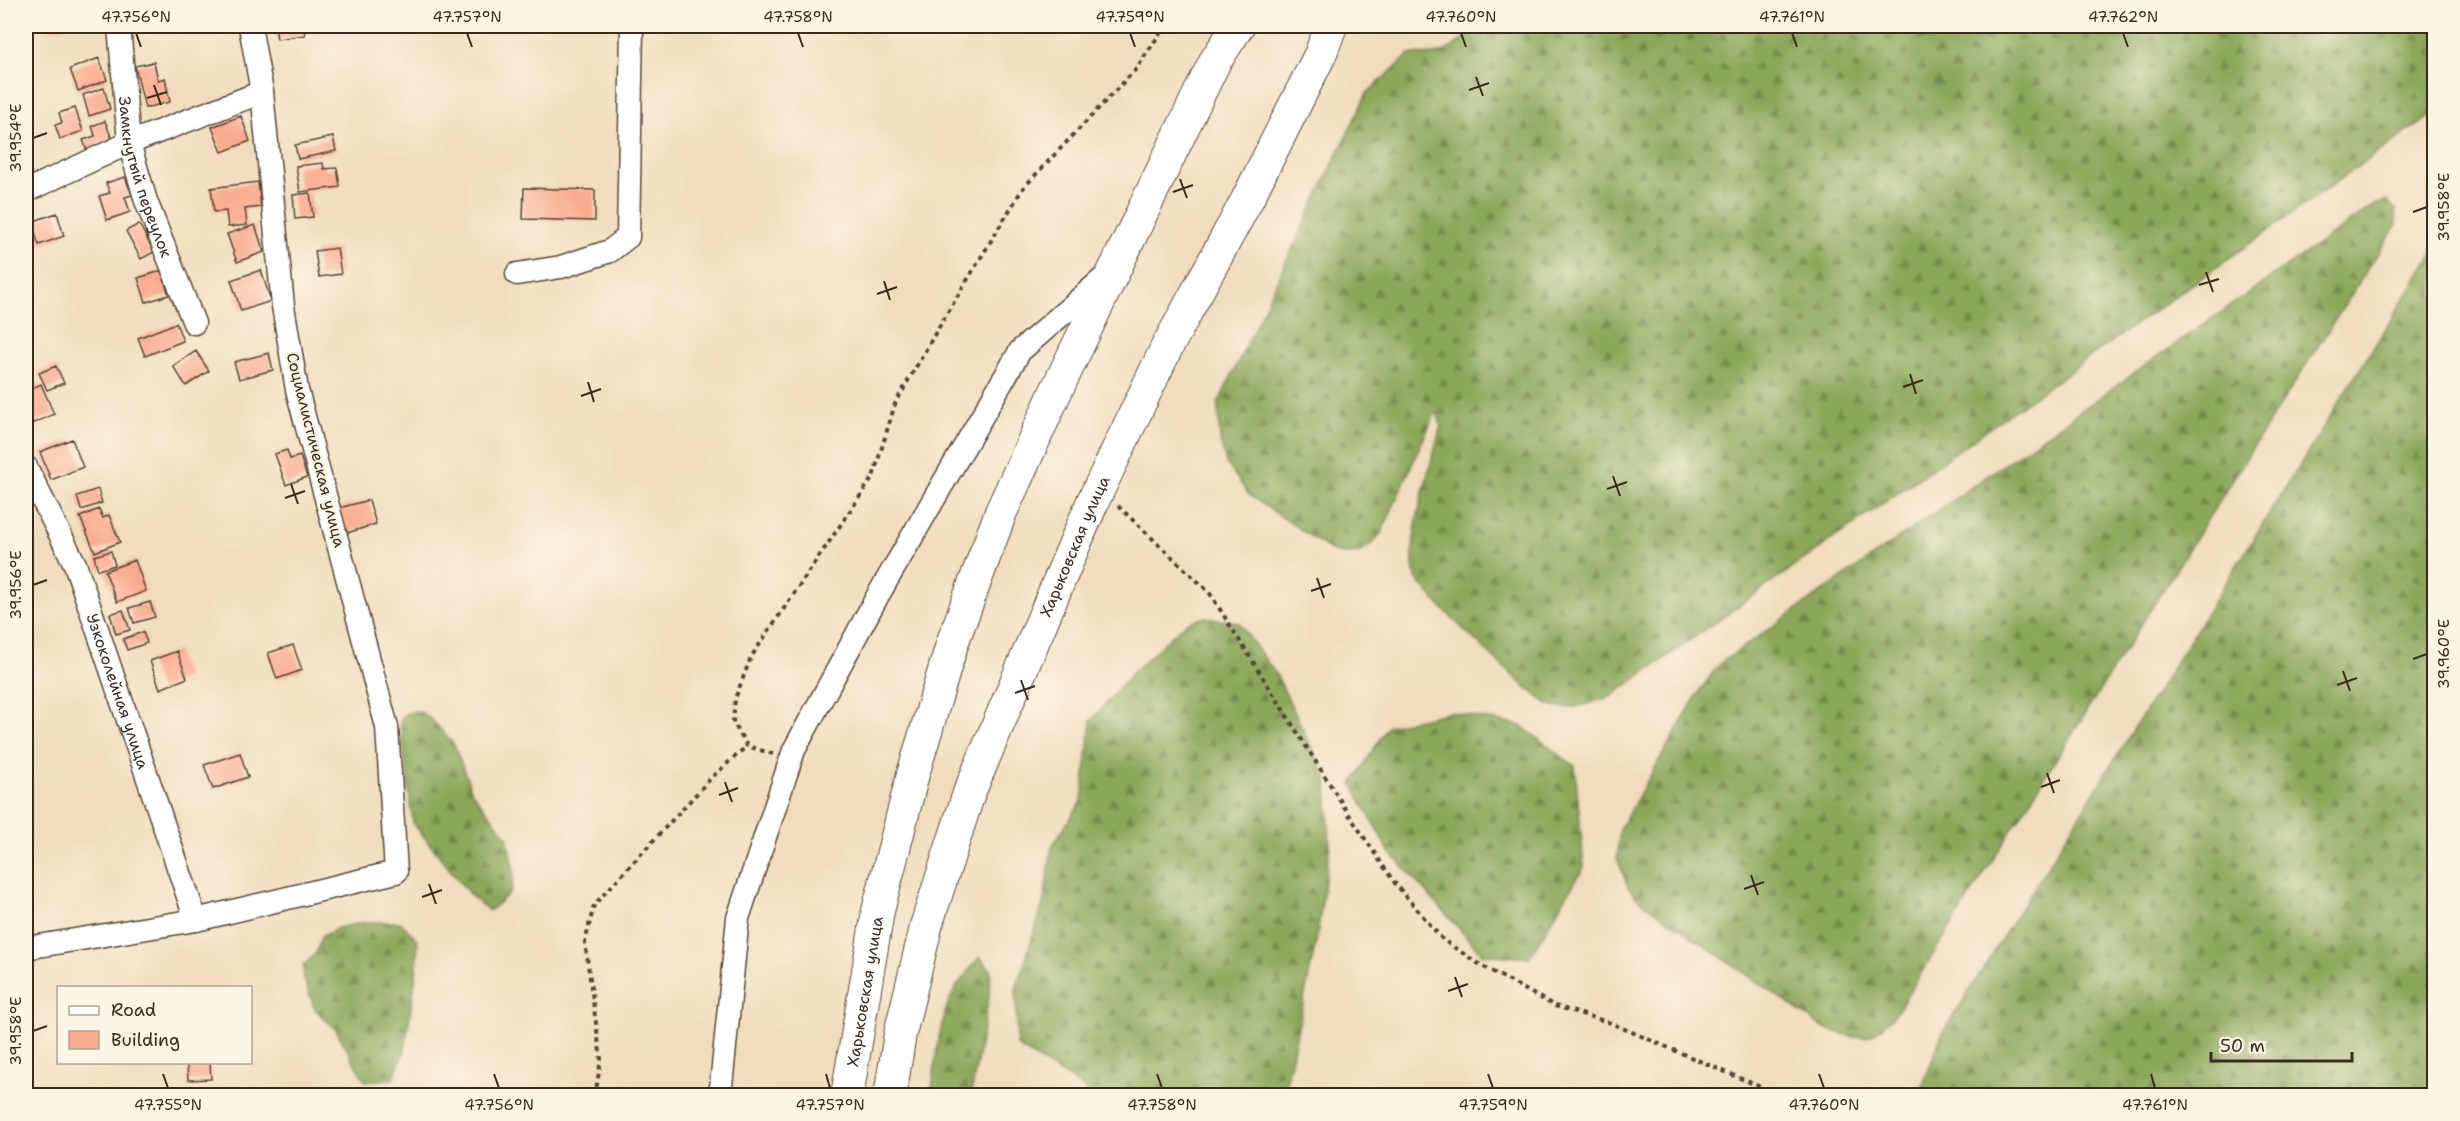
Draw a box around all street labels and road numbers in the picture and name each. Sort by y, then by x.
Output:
street label: Замкнутый переулок [115,95,178,261]
street label: Социалистическая улица [282,350,350,550]
street label: Харьковская улица [1035,472,1114,620]
street label: Узкоколейная улица [82,611,154,772]
street label: Харьковская улица [842,915,887,1068]

